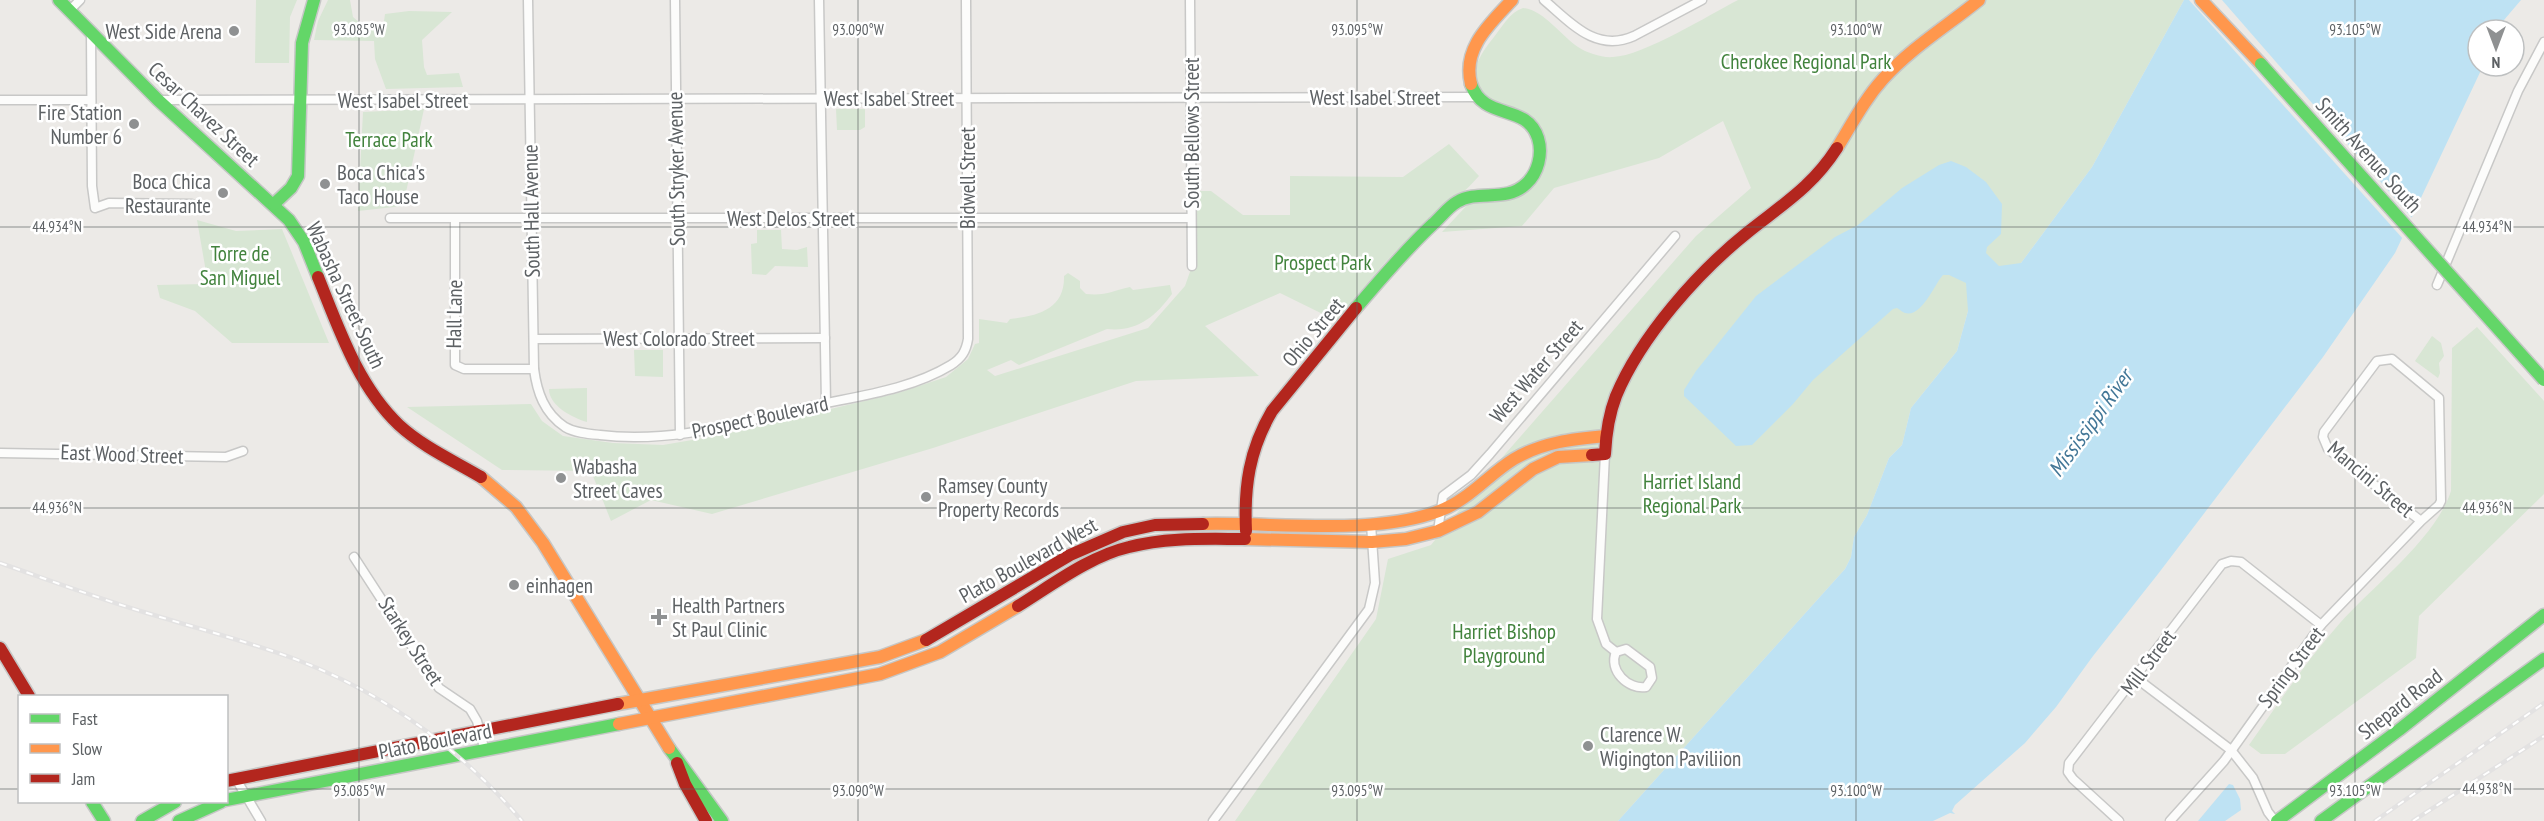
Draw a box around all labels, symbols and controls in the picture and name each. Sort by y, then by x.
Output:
place label: West Side Arena [105,18,222,45]
north arrow [2466,18,2526,78]
text: 93.085°W [333,20,385,39]
text: 93.090°W [832,20,884,39]
text: 93.095°W [1331,20,1383,39]
text: 93.100°W [1830,20,1882,39]
text: 93.105°W [2329,20,2381,39]
marker: West Side Arena [227,24,241,38]
park label: Cherokee Regional Park [1721,48,1891,75]
text: N [2492,53,2500,73]
street label: Cesar Chavez Street [143,56,265,173]
street label: South Bellows Street [1178,57,1205,209]
street label: West Isabel Street [1310,84,1440,111]
street label: West Isabel Street [824,85,954,112]
street label: West Isabel Street [338,87,468,114]
street label: South Stryker Avenue [661,92,691,246]
street label: Smith Avenue South [2310,92,2428,218]
place label: Fire Station Number 6 [38,99,122,150]
marker: Fire Station Number 6 [127,117,141,131]
park label: Terrace Park [345,126,433,153]
street label: Bidwell Street [954,127,981,229]
street label: South Hall Avenue [516,144,546,278]
place label: Boca Chica's Taco House [337,159,425,210]
place label: Boca Chica Restaurante [125,168,211,219]
marker: Boca Chica's Taco House [318,177,332,191]
marker: Boca Chica Restaurante [216,186,230,200]
street label: West Delos Street [727,205,855,232]
text: 44.934°N [32,217,82,236]
street label: Wabasha Street South [300,217,392,373]
text: 44.934°N [2462,217,2512,236]
park label: Torre de San Miguel [200,240,280,291]
park label: Prospect Park [1274,249,1372,276]
street label: Hall Lane [440,279,468,349]
street label: Ohio Street [1276,292,1350,372]
street label: West Water Street [1484,313,1589,428]
street label: West Colorado Street [603,325,755,352]
water label: Mississippi River [2042,362,2140,482]
street label: Prospect Boulevard [689,389,831,445]
street label: Mancini Street [2322,435,2420,523]
street label: East Wood Street [60,438,184,470]
place label: Wabasha Street Caves [573,453,663,504]
park label: Harriet Island Regional Park [1643,468,1741,519]
marker: Wabasha Street Caves [554,471,568,485]
place label: Ramsey County Property Records [938,472,1059,523]
marker: Ramsey County Property Records [919,490,933,504]
text: 44.936°N [32,498,82,517]
text: 44.936°N [2462,498,2512,517]
street label: Plato Boulevard West [954,511,1102,609]
place label: einhagen [526,572,593,599]
marker: einhagen [507,578,521,592]
street label: Starkey Street [372,592,450,691]
place label: Health Partners St Paul Clinic [672,592,785,643]
marker: Health Partners St Paul Clinic [650,608,668,626]
park label: Harriet Bishop Playground [1452,618,1556,669]
street label: Spring Street [2252,621,2330,713]
street label: Mill Street [2114,623,2182,700]
street label: Shepard Road [2352,663,2448,745]
legend [18,695,228,803]
text: Fast [72,707,98,730]
street label: Plato Boulevard [376,717,494,765]
place label: Clarence W. Wigington Paviliion [1600,721,1741,772]
text: Slow [72,737,103,760]
marker: Clarence W. Wigington Paviliion [1581,739,1595,753]
text: Jam [71,767,95,790]
text: 44.938°N [2462,779,2512,798]
text: 93.085°W [333,781,385,800]
text: 93.090°W [832,781,884,800]
text: 93.095°W [1331,781,1383,800]
text: 93.100°W [1830,781,1882,800]
text: 93.105°W [2329,781,2381,800]

